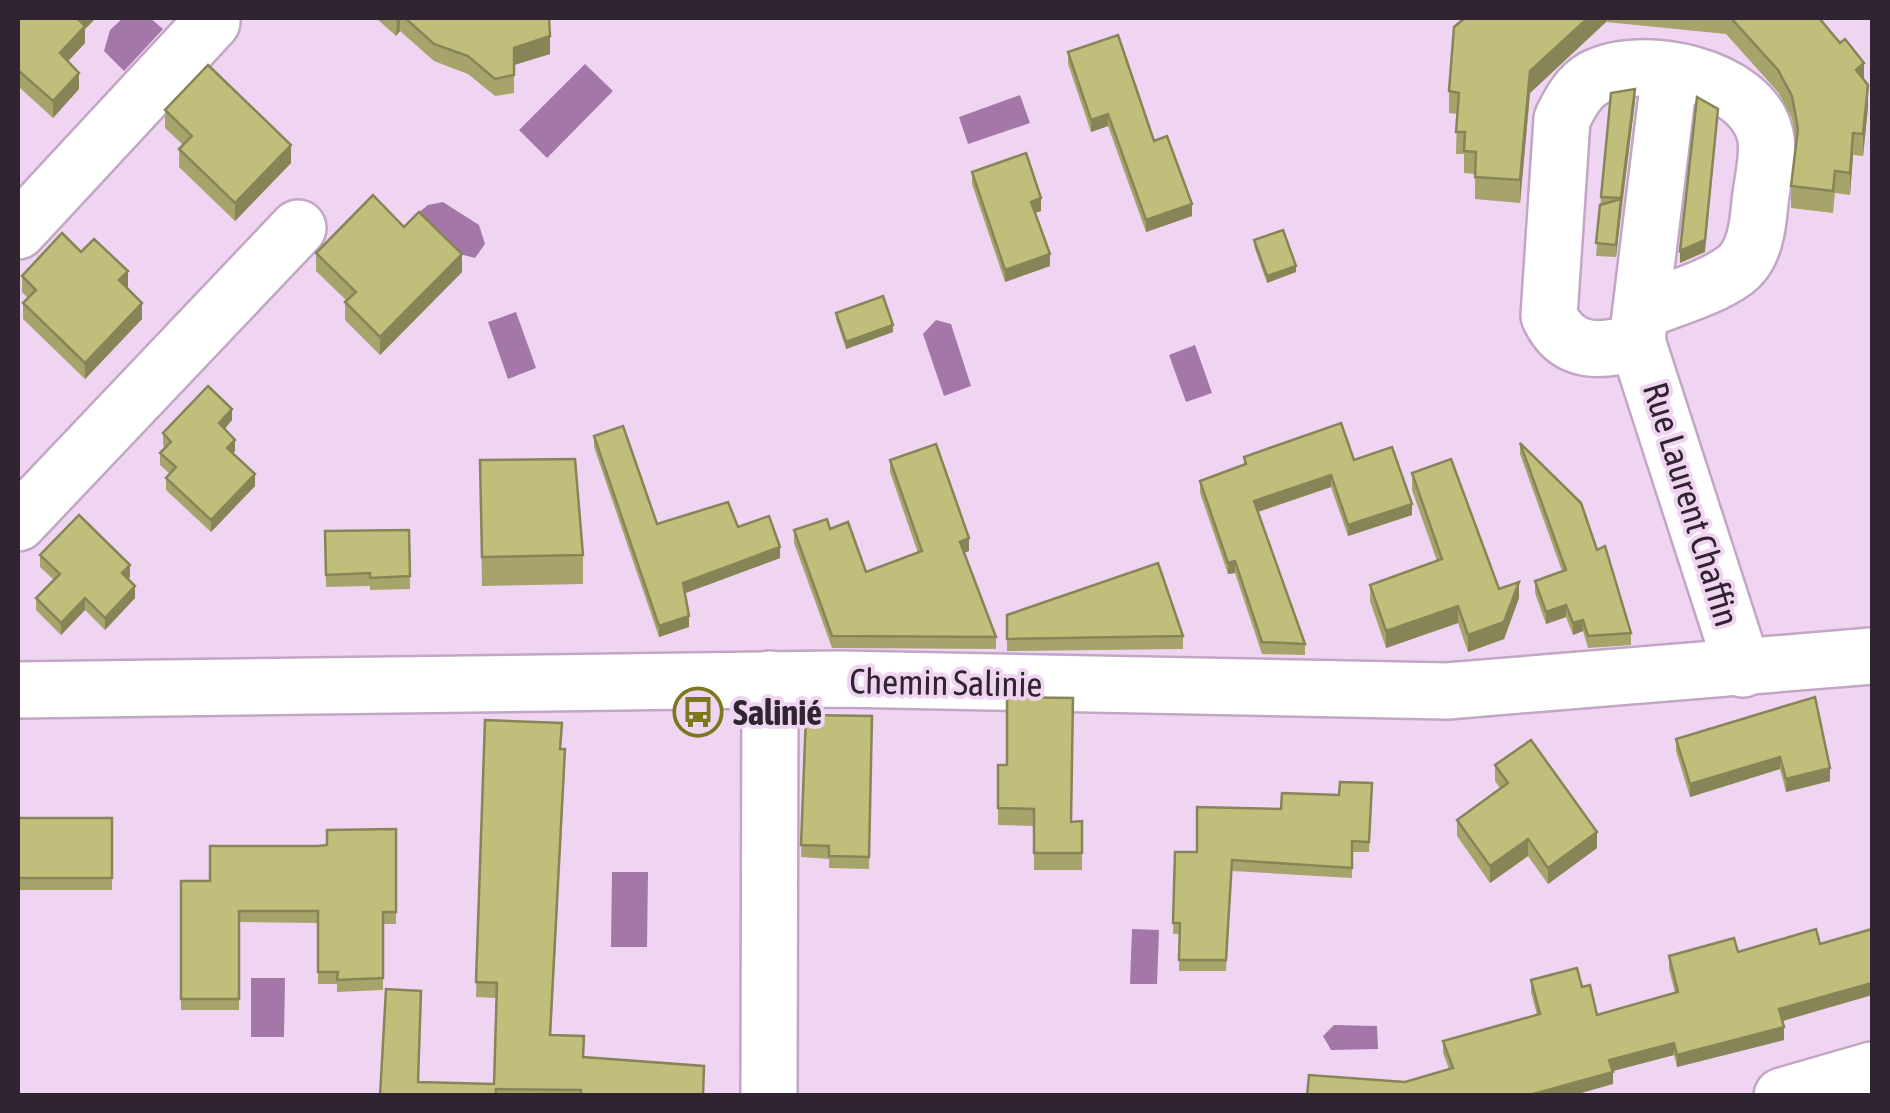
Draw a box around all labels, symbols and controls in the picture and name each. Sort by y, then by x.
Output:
street label: Rue Laurent Chaffin [1636,377,1748,631]
street label: Chemin Salinie [849,660,1043,704]
bus stop icon: Salinié [672,686,724,738]
place label: Salinié [733,692,822,732]

